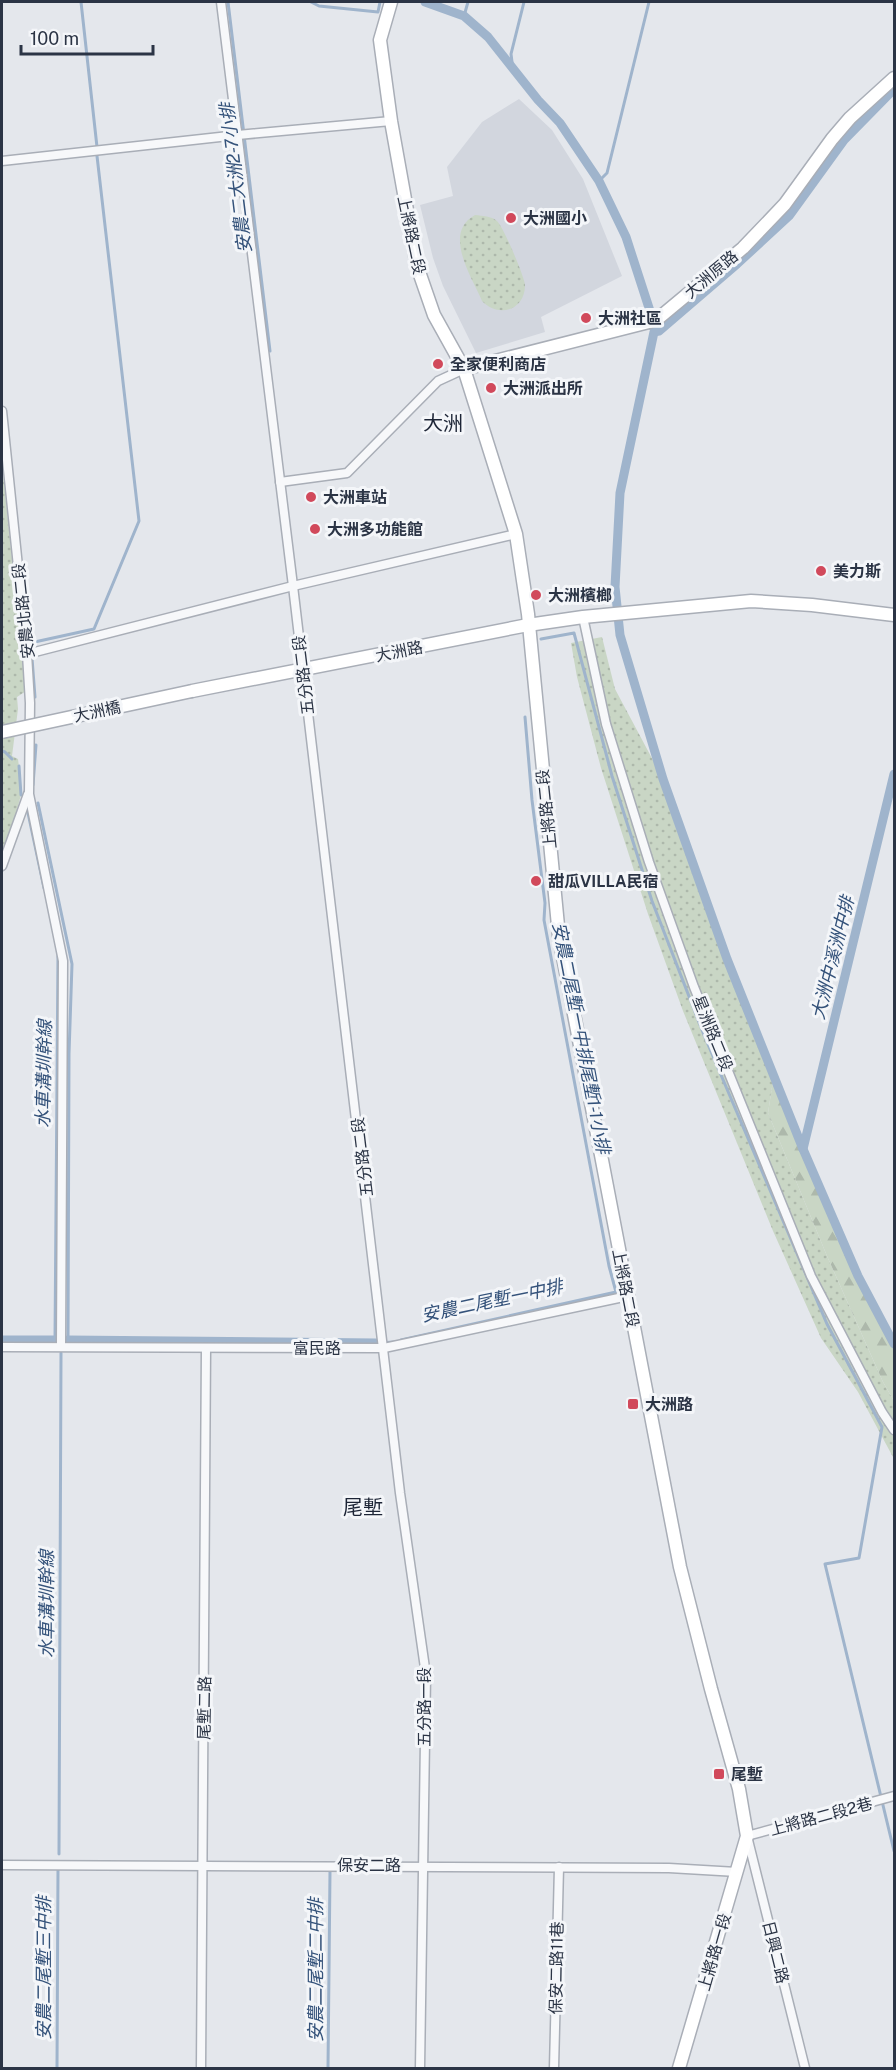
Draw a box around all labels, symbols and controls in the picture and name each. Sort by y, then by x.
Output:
scale bar [21,18,153,56]
text: 100 m [30,28,79,49]
water label: 安農二大洲2-7小排 [216,100,255,254]
street label: 上將路二段 [394,194,429,276]
place label: 大洲國小 [523,209,587,228]
marker: 大洲國小 [504,211,518,225]
street label: 大洲原路 [681,247,742,302]
place label: 大洲社區 [598,309,662,328]
marker: 大洲社區 [579,311,593,325]
place label: 全家便利商店 [450,355,546,374]
marker: 全家便利商店 [431,357,445,371]
place label: 大洲派出所 [503,379,583,398]
marker: 大洲派出所 [484,381,498,395]
district label: 大洲 [423,411,463,435]
place label: 大洲車站 [323,488,387,507]
marker: 大洲車站 [304,490,318,504]
place label: 大洲多功能館 [327,520,423,539]
marker: 大洲多功能館 [308,522,322,536]
street label: 安農北路二段 [9,562,38,660]
place label: 美力斯 [833,562,881,581]
marker: 美力斯 [814,564,828,578]
place label: 大洲檳榔 [548,586,612,605]
marker: 大洲檳榔 [529,588,543,602]
street label: 五分路二段 [289,634,318,716]
street label: 大洲路 [374,638,424,665]
street label: 大洲橋 [72,697,123,726]
street label: 上將路二段 [533,768,560,850]
place label: 甜瓜VILLA民宿 [548,872,659,891]
marker: 甜瓜VILLA民宿 [529,874,543,888]
water label: 大洲中溪洲中排 [807,892,858,1022]
water label: 安農二尾塹一中排尾塹1-1小排 [549,920,615,1157]
street label: 星洲路二段 [689,993,736,1074]
water label: 水車溝圳幹線 [32,1018,55,1128]
street label: 五分路二段 [348,1116,377,1198]
street label: 上將路二段 [609,1247,642,1329]
water label: 安農二尾塹一中排 [419,1275,566,1326]
street label: 富民路 [293,1339,341,1358]
place label: 大洲路 [645,1395,693,1414]
marker: 大洲路 [626,1397,640,1411]
district label: 尾塹 [343,1495,383,1519]
water label: 水車溝圳幹線 [36,1548,57,1658]
street label: 五分路一段 [415,1667,434,1747]
street label: 尾塹二路 [194,1676,215,1740]
place label: 尾塹 [731,1765,763,1784]
marker: 尾塹 [712,1767,726,1781]
street label: 上將路二段2巷 [768,1794,875,1839]
street label: 保安二路 [337,1856,401,1875]
water label: 安農二尾塹三中排 [33,1894,54,2040]
water label: 安農二尾塹二中排 [305,1896,326,2042]
street label: 上將路一段 [694,1911,735,1993]
street label: 日興二路 [759,1919,792,1985]
street label: 保安二路11巷 [546,1921,567,2015]

